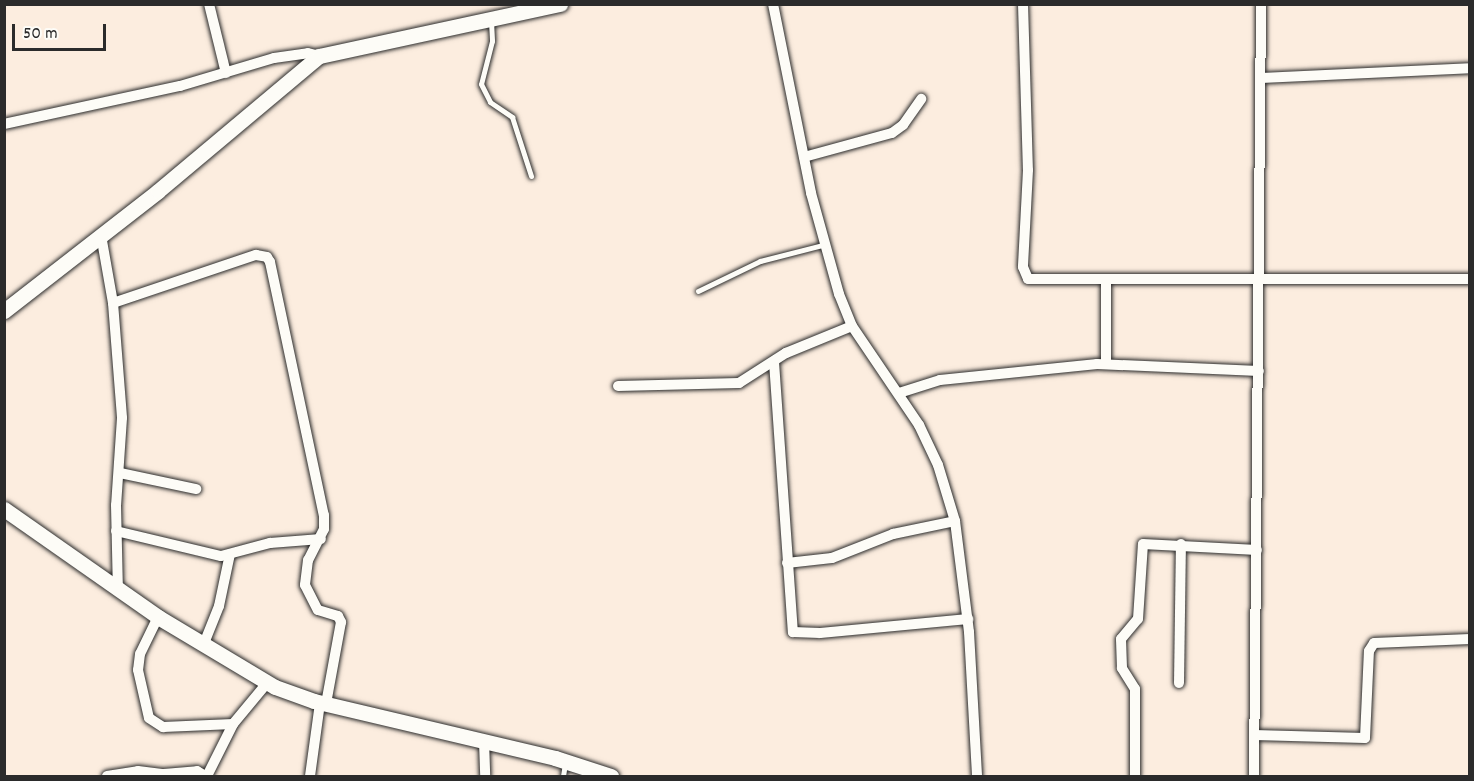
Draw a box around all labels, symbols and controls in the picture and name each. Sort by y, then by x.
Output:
scale bar [15,12,110,50]
text: 50 m [23,22,58,47]

